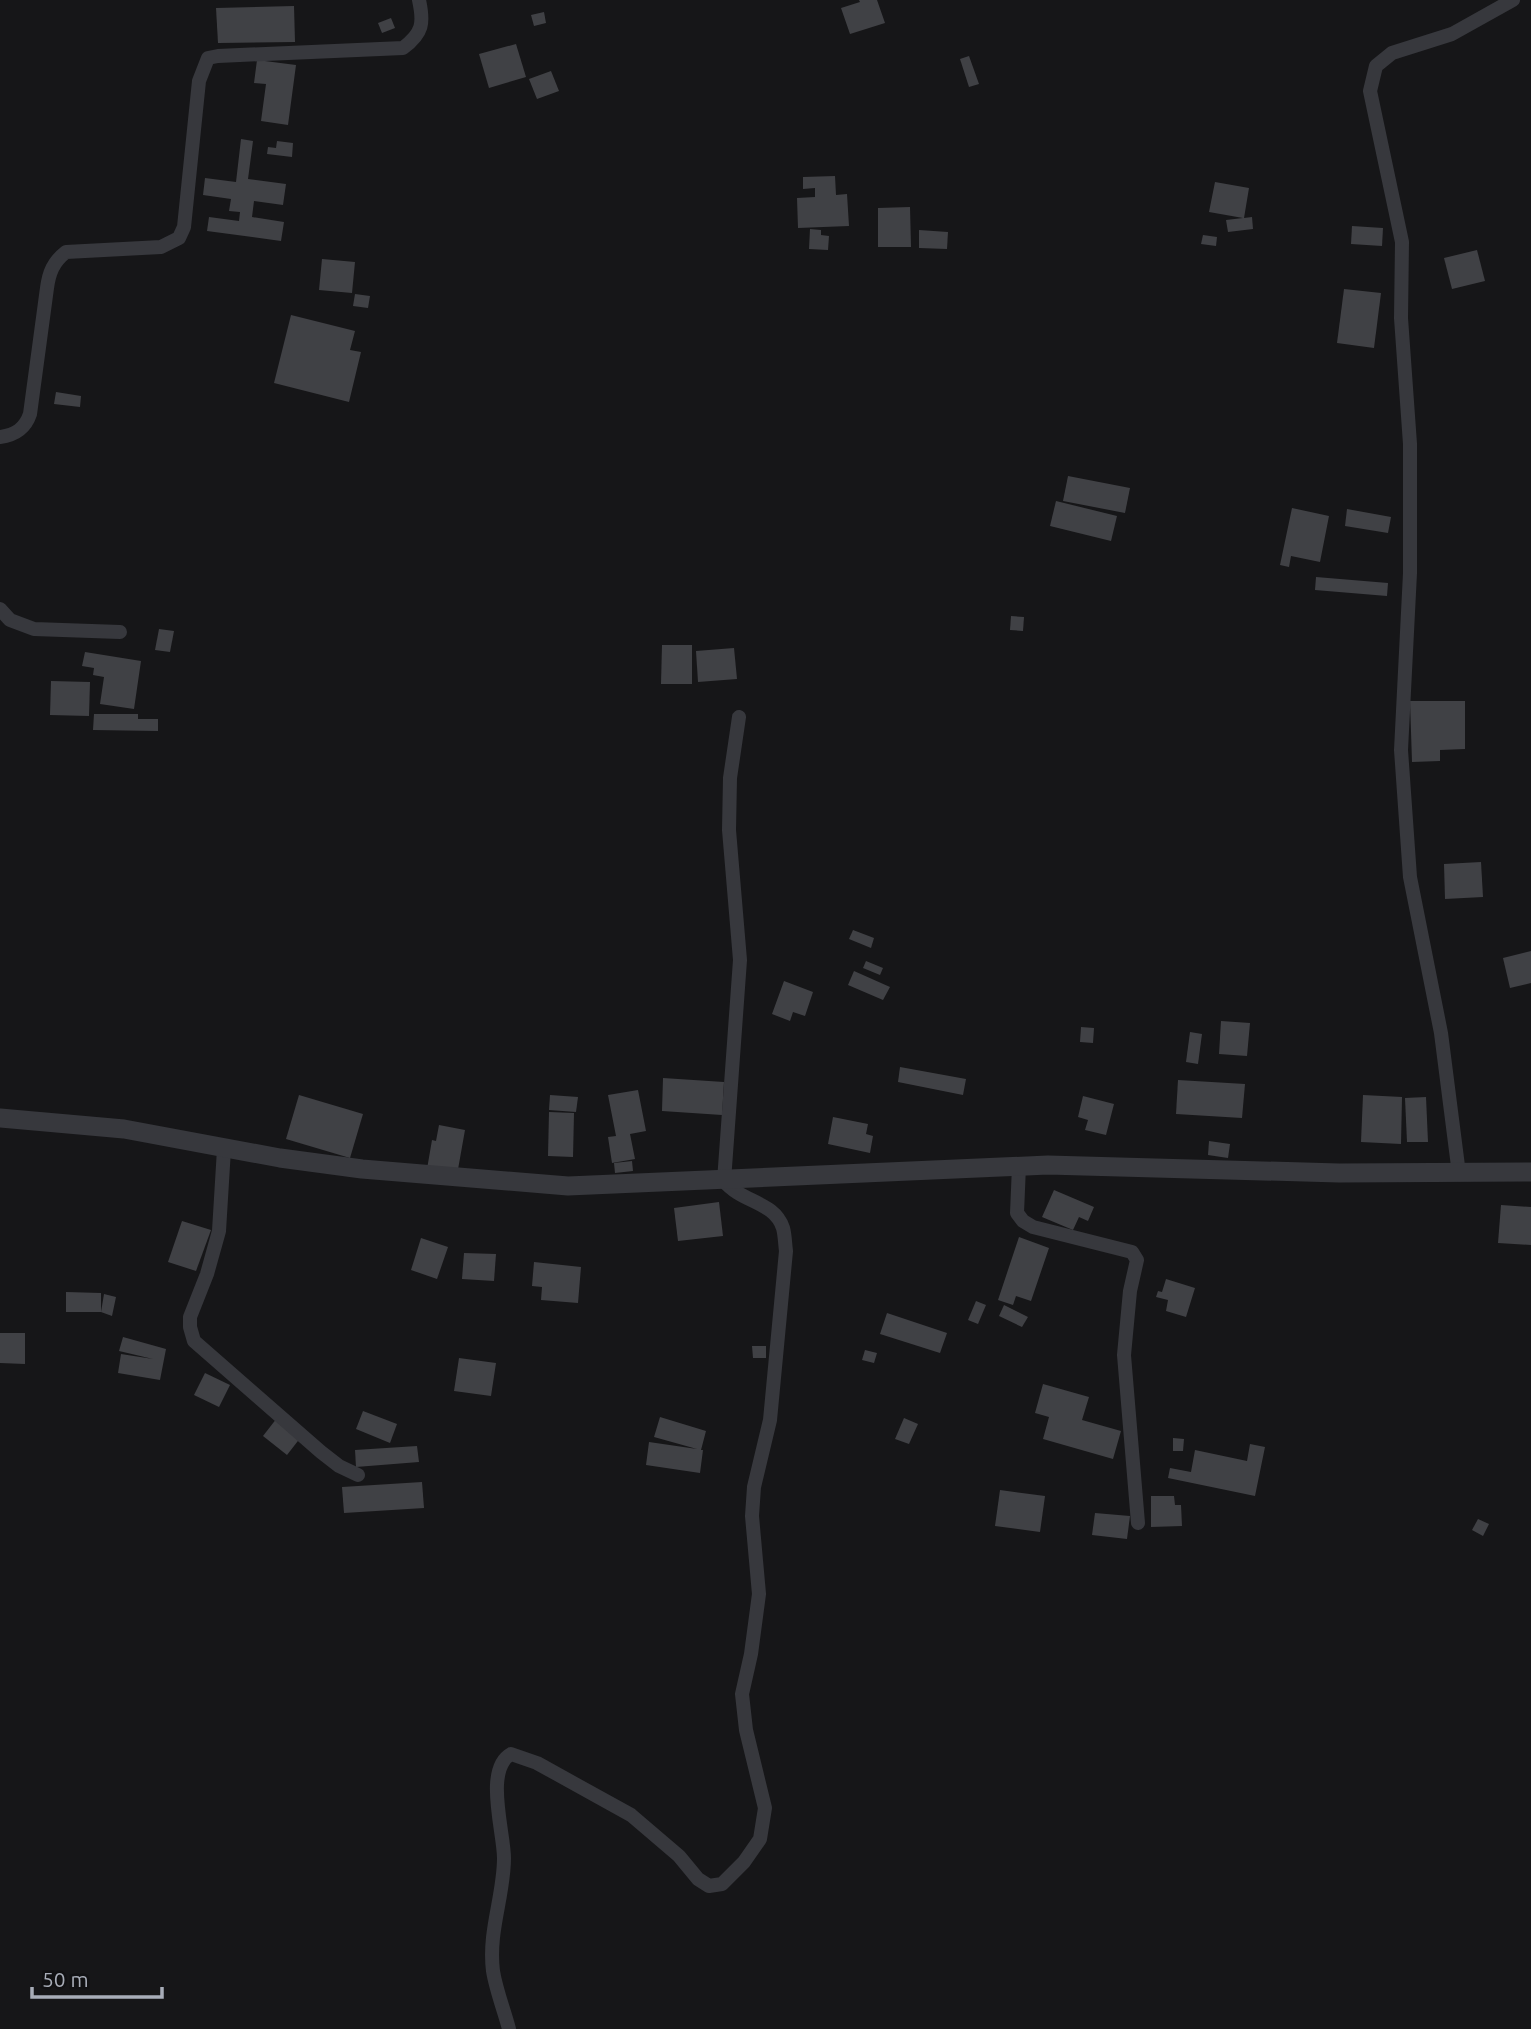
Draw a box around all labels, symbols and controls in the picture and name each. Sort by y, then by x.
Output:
scale bar [32,1955,161,1999]
text: 50 m [42,1967,89,1991]

